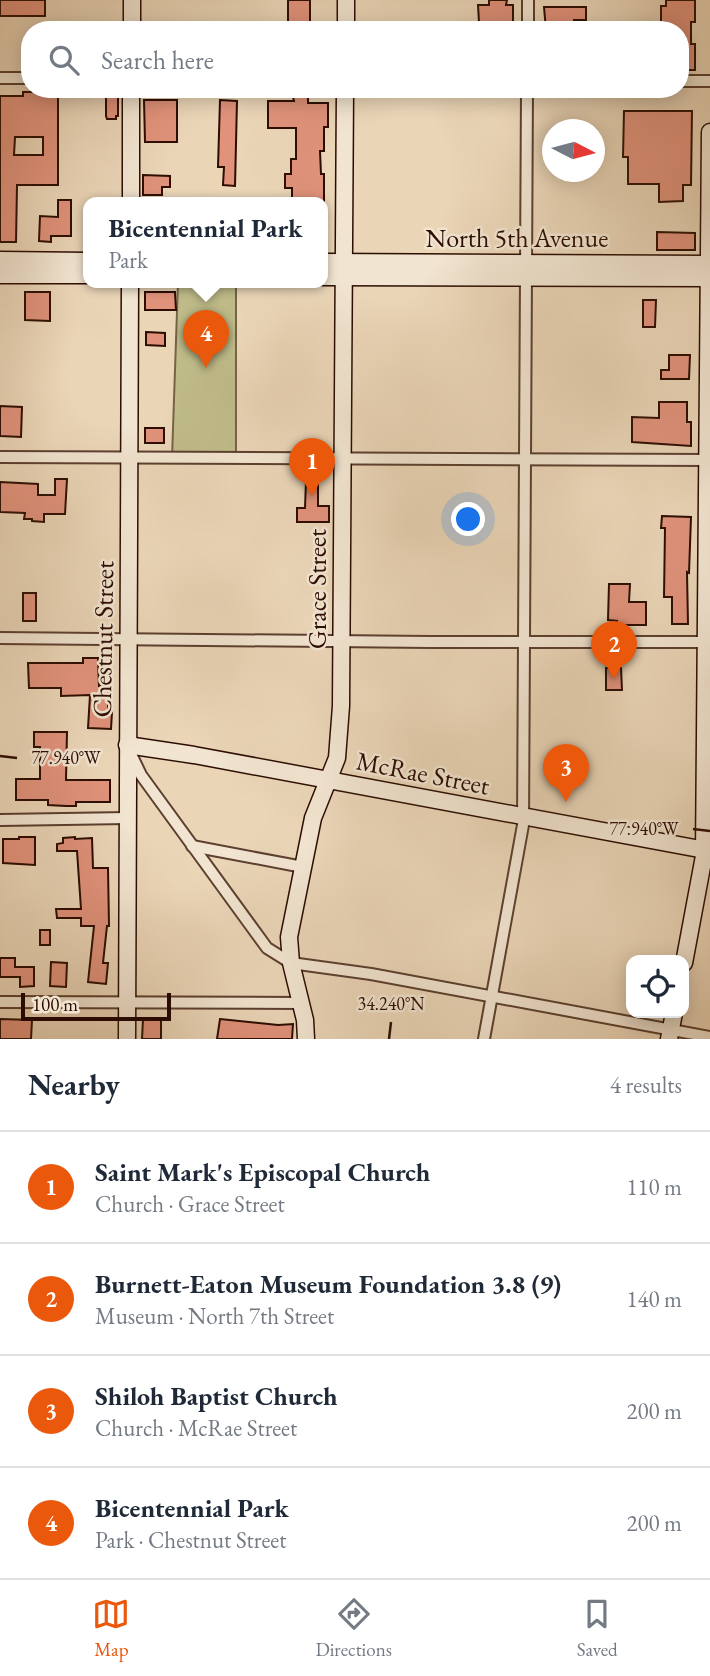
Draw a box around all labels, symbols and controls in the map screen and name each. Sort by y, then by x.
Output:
search box [21,21,689,98]
icon: search [45,41,83,79]
text: Search here [101,43,214,77]
north arrow [542,119,605,182]
popup [83,197,328,288]
text: Bicentennial Park [109,211,302,245]
street label: North 5th Avenue [426,221,608,255]
text: Park [109,245,148,275]
pin: 4 [183,310,229,368]
pin: 1 [289,438,335,496]
your location [451,502,485,536]
street label: Grace Street [300,529,334,649]
street label: Chestnut Street [85,560,121,718]
pin: 2 [591,621,637,679]
street label: McRae Street [354,743,492,803]
pin: 3 [543,744,589,802]
text: 77.940°W [31,746,101,769]
text: 77.940°W [609,817,679,840]
map controls [626,955,689,1018]
button: locate [626,955,689,1018]
scale bar [21,990,172,1022]
text: 100 m [32,992,78,1017]
text: 34.240°N [358,992,425,1015]
text: Nearby [28,1065,120,1104]
text: 4 results [610,1070,682,1100]
text: Saint Mark's Episcopal Church [95,1155,430,1189]
text: 1 [45,1172,57,1202]
text: 110 m [626,1172,682,1202]
text: Church · Grace Street [95,1189,285,1219]
text: Burnett-Eaton Museum Foundation 3.8 (9) [95,1267,561,1301]
text: 2 [45,1284,57,1314]
text: 140 m [626,1284,682,1314]
text: Museum · North 7th Street [95,1301,334,1331]
text: Shiloh Baptist Church [95,1379,338,1413]
text: 3 [45,1396,57,1426]
text: 200 m [626,1396,682,1426]
text: Church · McRae Street [95,1413,297,1443]
text: Bicentennial Park [95,1491,289,1525]
text: 4 [45,1508,57,1538]
text: 200 m [626,1508,682,1538]
text: Park · Chestnut Street [95,1525,286,1555]
tab: Map [92,1595,130,1662]
tab: Directions [315,1595,392,1662]
tab: Saved [577,1595,618,1662]

